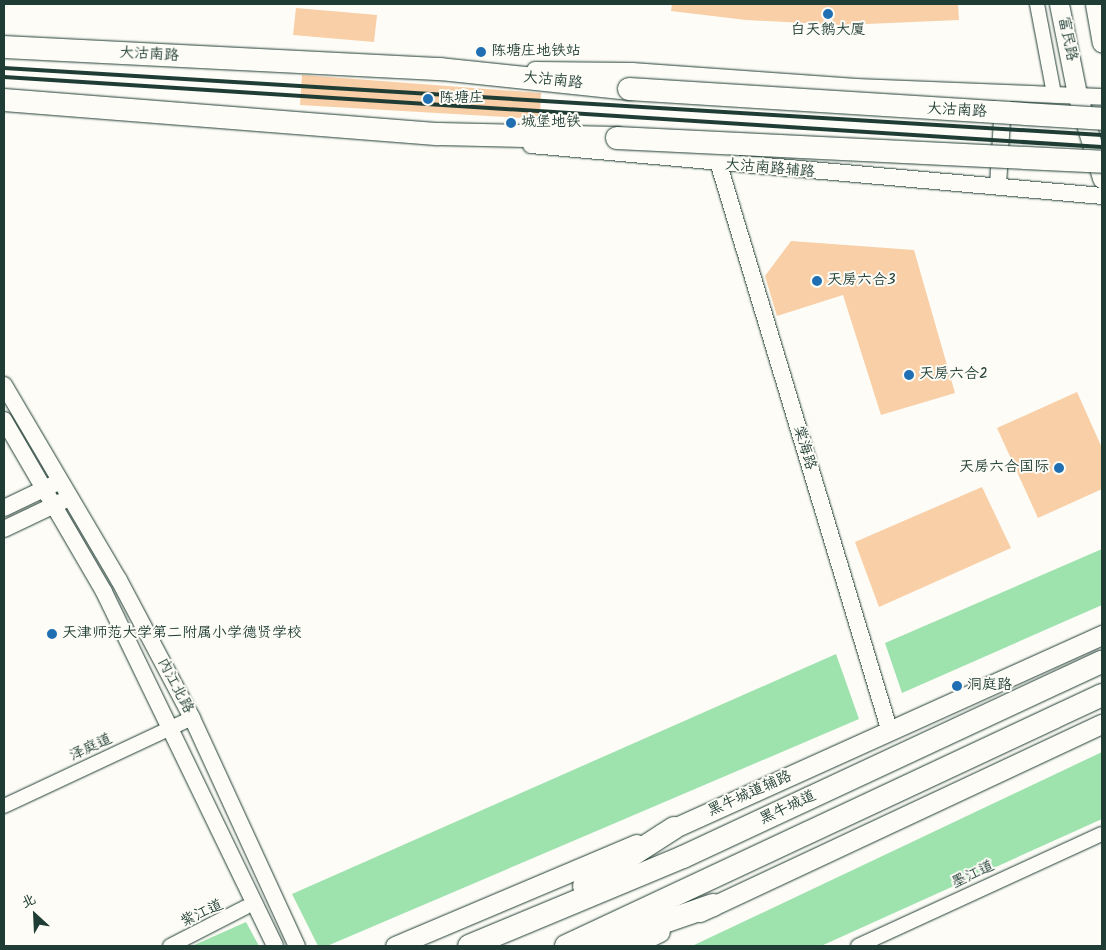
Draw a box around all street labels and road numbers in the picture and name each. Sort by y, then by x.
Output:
street label: 富民路 [1054,15,1080,63]
street label: 大沽南路 [119,44,179,66]
street label: 大沽南路 [522,69,584,93]
street label: 大沽南路 [927,100,987,122]
street label: 大沽南路辅路 [724,156,816,182]
street label: 棠海路 [789,424,819,472]
street label: 内江北路 [153,655,197,717]
street label: 泽庭道 [67,730,115,766]
street label: 黑牛城道辅路 [705,767,795,821]
street label: 黑牛城道 [757,787,819,829]
street label: 墨江道 [949,857,997,893]
street label: 紫江道 [178,896,226,932]

